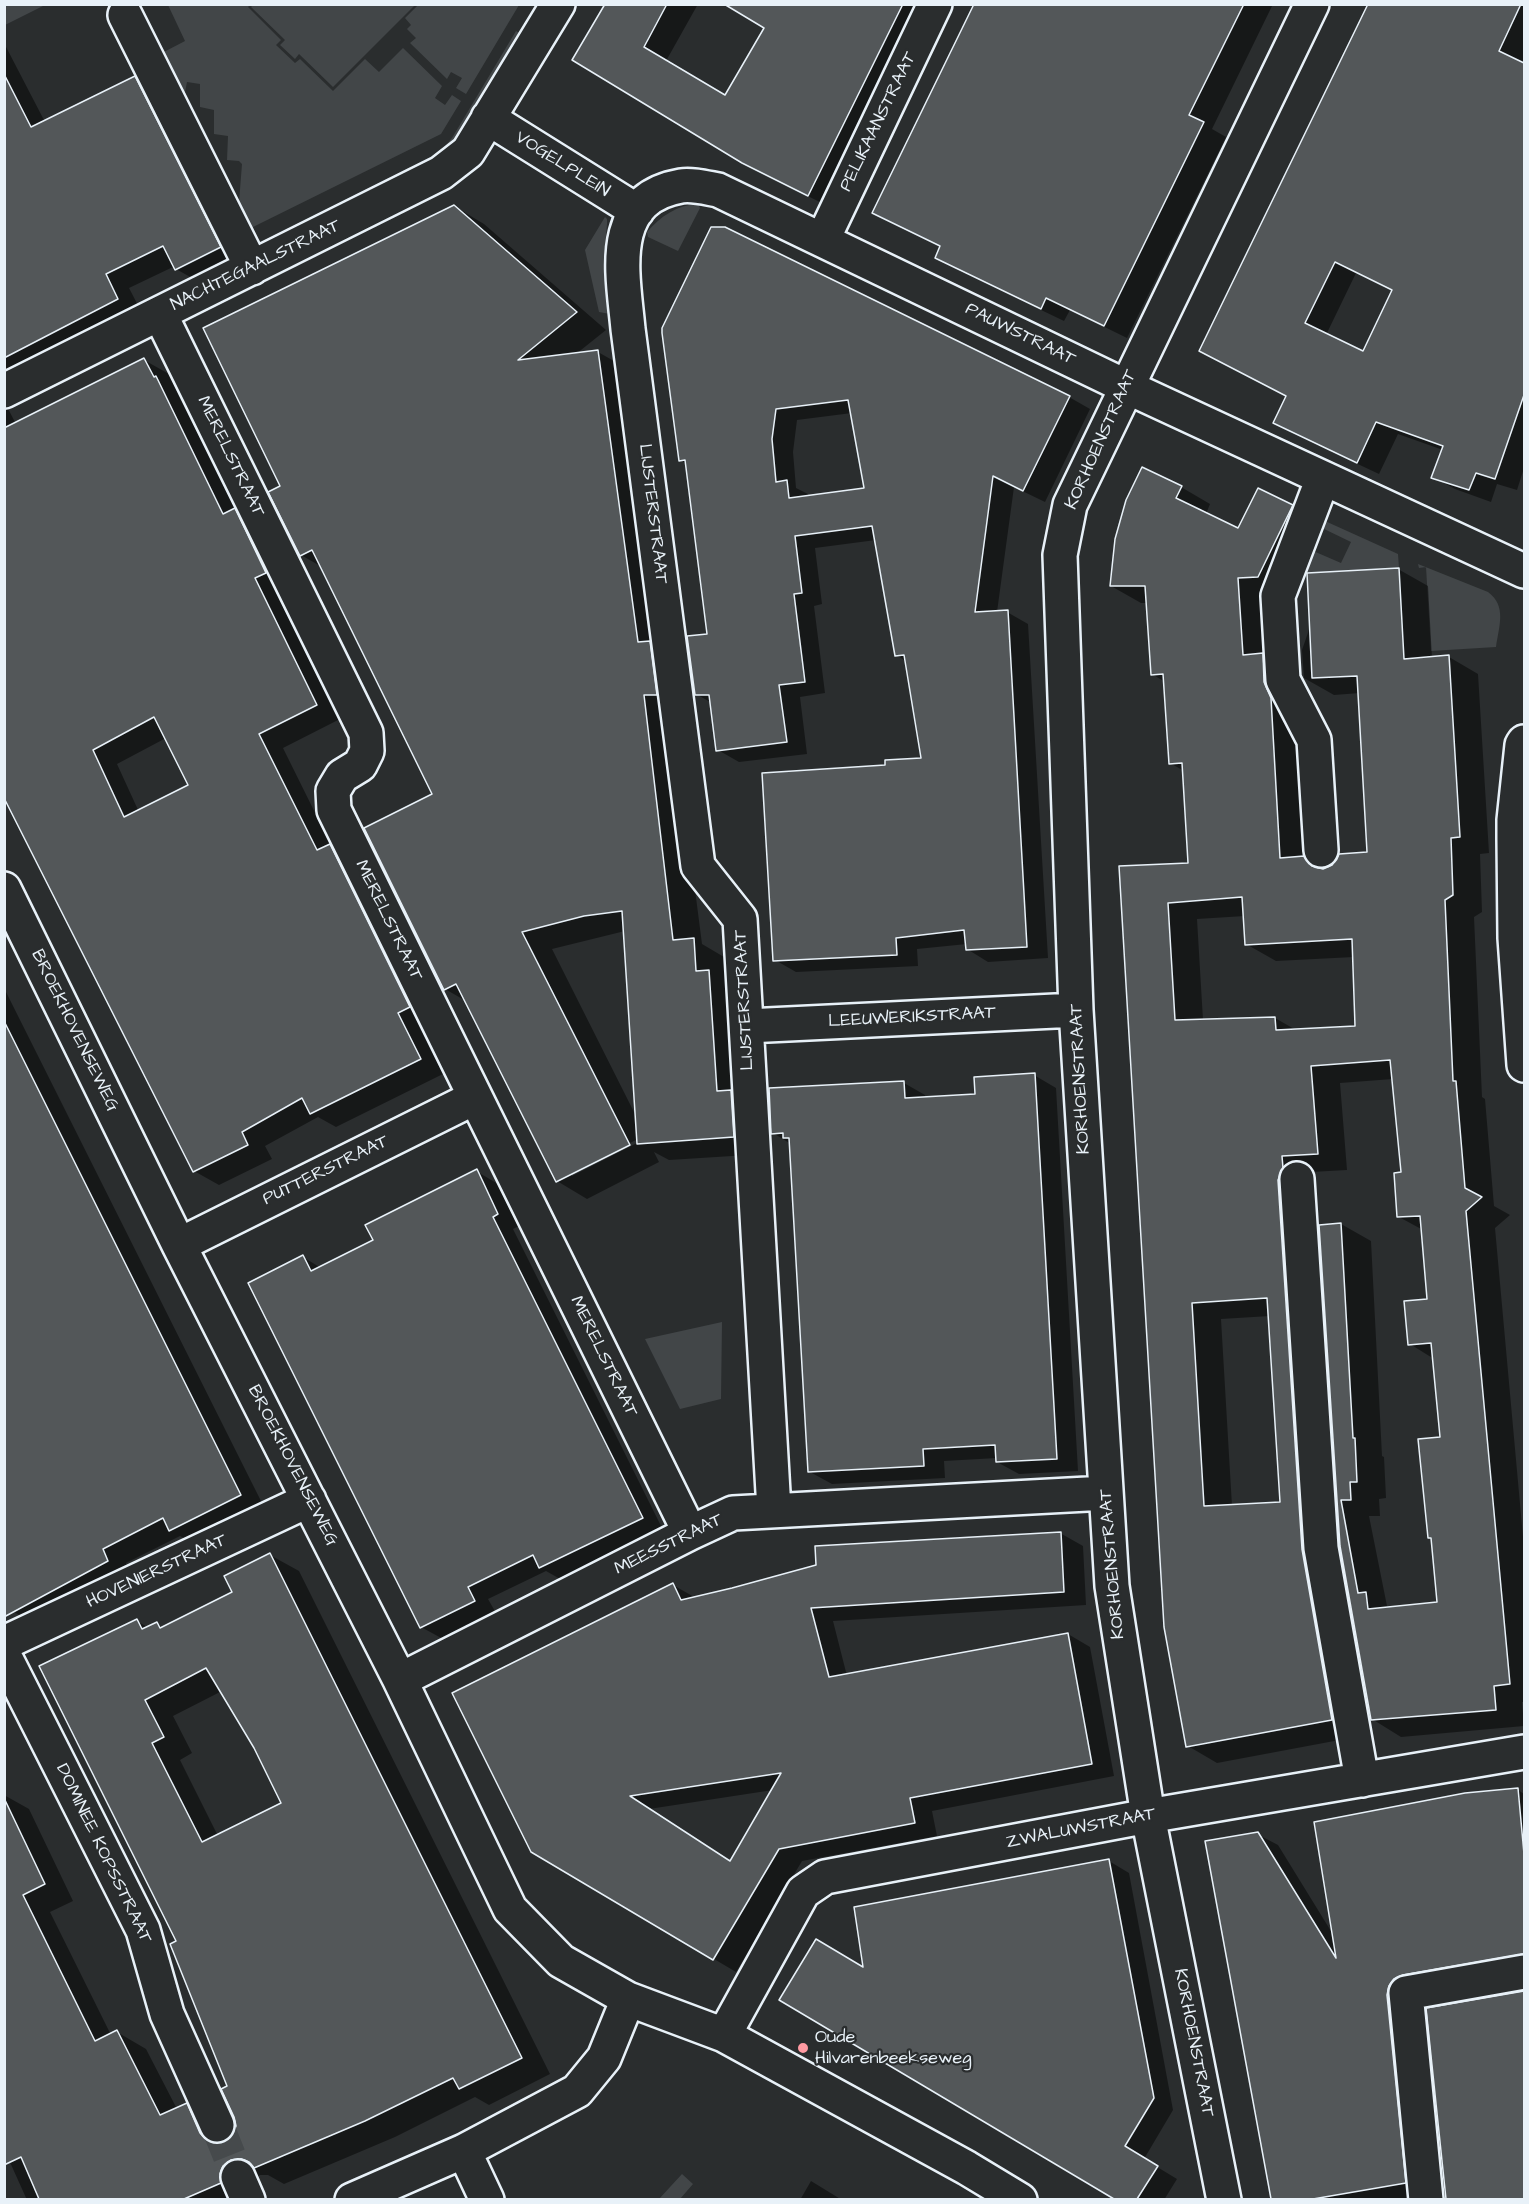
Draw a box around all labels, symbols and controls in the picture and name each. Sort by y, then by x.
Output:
street label: PELIKAANSTRAAT [836,49,922,195]
street label: VOGELPLEIN [511,127,613,203]
street label: NACHTEGAALSTRAAT [168,215,344,317]
street label: PAUWSTRAAT [961,299,1079,371]
street label: KORHOENSTRAAT [1062,367,1142,513]
street label: MERELSTRAAT [191,393,269,521]
street label: LIJSTERSTRAAT [633,443,671,585]
street label: MERELSTRAAT [349,857,427,985]
street label: LIJSTERSTRAAT [731,929,759,1071]
street label: BROEKHOVENSEWEG [25,946,123,1116]
street label: LEEUWERIKSTRAAT [828,1003,996,1033]
street label: KORHOENSTRAAT [1066,1003,1096,1155]
street label: PUTTERSTRAAT [260,1131,392,1211]
street label: MERELSTRAAT [564,1293,642,1421]
street label: BROEKHOVENSEWEG [242,1382,342,1550]
street label: KORHOENSTRAAT [1096,1488,1130,1640]
street label: MEESSTRAAT [611,1510,727,1580]
street label: HOVENIERSTRAAT [83,1530,231,1614]
street label: DOMINEE KOPSSTRAAT [50,1761,156,1947]
street label: ZWALUWSTRAAT [1004,1804,1158,1854]
street label: KORHOENSTRAAT [1168,1967,1218,2119]
place label: Oude Hilvarenbeekseweg [815,2027,972,2070]
marker: Oude Hilvarenbeekseweg [796,2041,810,2055]

